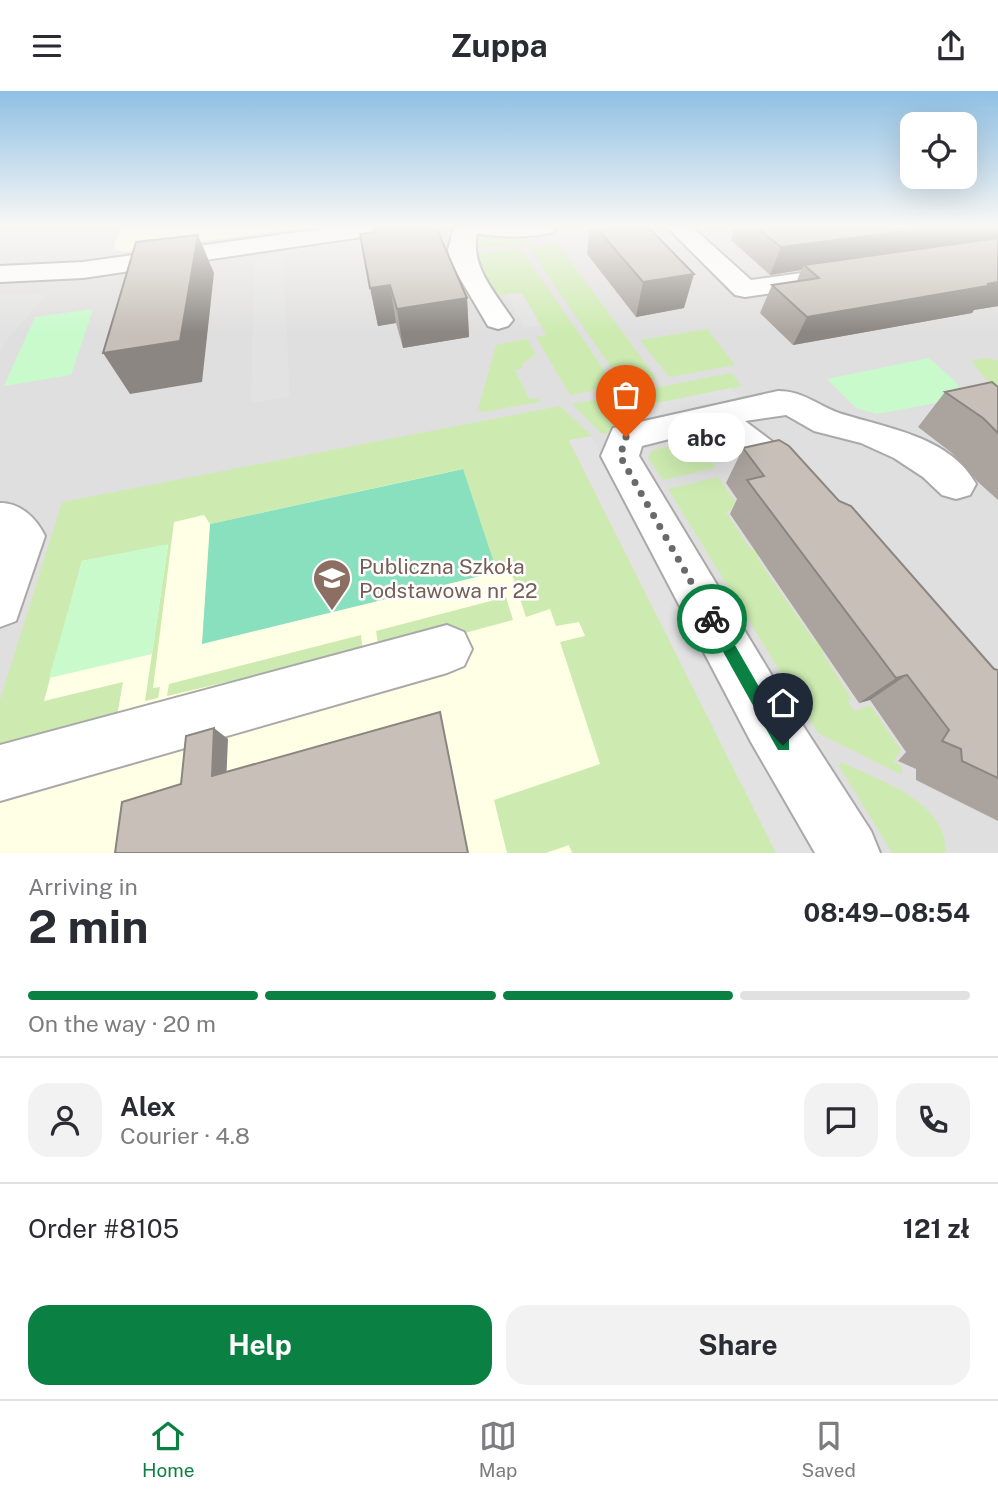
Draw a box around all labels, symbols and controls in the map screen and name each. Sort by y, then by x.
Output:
icon: menu [28,27,66,65]
text: Zuppa [450,27,548,64]
icon: share [932,27,970,65]
map controls [900,112,977,189]
button: locate [900,112,977,189]
pin [596,365,656,437]
icon: bag [607,376,645,414]
callout: abc [668,413,745,461]
text: abc [687,424,726,451]
place label: Publiczna Szkoła Podstawowa nr 22 [359,554,538,603]
school or university icon: Publiczna Szkoła Podstawowa nr 22 [311,557,353,612]
courier [677,584,747,654]
icon: bike [693,600,731,638]
pin [753,673,813,745]
icon: home [764,684,802,722]
text: Arriving in [28,873,138,900]
text: 08:49–08:54 [804,897,970,928]
text: 2 min [28,899,148,953]
text: On the way · 20 m [28,1010,216,1037]
button: person [28,1083,102,1157]
button: chat [804,1083,878,1157]
button: phone [896,1083,970,1157]
text: Alex [120,1091,176,1122]
text: Courier · 4.8 [120,1122,250,1149]
text: Order #8105 [28,1213,179,1244]
text: 121 zł [903,1213,970,1244]
button: Help [28,1305,492,1385]
button: Share [506,1305,970,1385]
tab: Home [142,1417,194,1481]
tab: Map [479,1417,517,1481]
tab: Saved [802,1417,856,1481]

